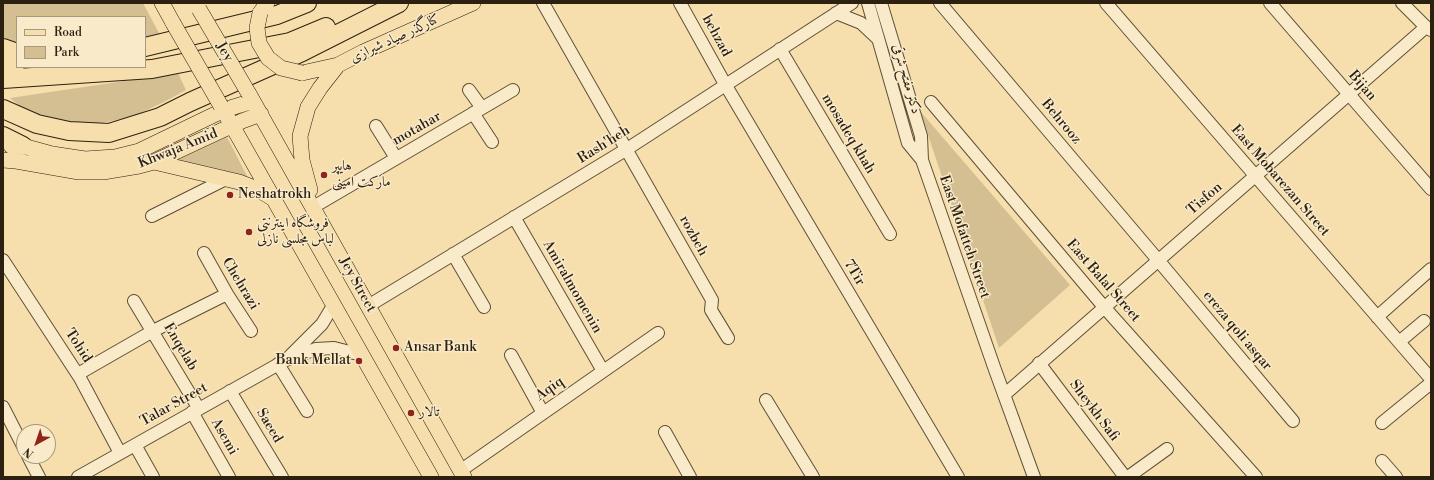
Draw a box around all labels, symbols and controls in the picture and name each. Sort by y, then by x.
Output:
street label: کنارگذر صیاد شیرازی [348,11,442,67]
street label: behzad [698,12,734,60]
legend [16,16,146,68]
text: Road [54,25,82,40]
street label: Jey [212,39,236,65]
street label: دکتر مفتح شرقی [888,42,924,116]
text: Park [54,45,79,60]
street label: Bijan [1344,68,1380,104]
street label: mosadeq khah [818,91,878,177]
street label: Behrooz [1037,96,1085,148]
street label: motahar [390,108,444,150]
street label: Rash'heh [575,122,633,168]
street label: East Mobarezan Street [1227,122,1333,240]
street label: Khwaja Amid [136,125,220,173]
place label: هایپر مارکت امینی [332,159,391,192]
marker: هایپر مارکت امینی [319,170,329,180]
street label: East Mofatteh Street [935,173,993,301]
street label: Tisfon [1184,179,1226,219]
place label: Neshatrokh [238,187,311,203]
marker: Neshatrokh [225,190,235,200]
street label: rozbeh [675,213,711,259]
place label: فروشگاه اینترنتی لباس مجلسی نازلی [257,216,334,248]
marker: فروشگاه اینترنتی لباس مجلسی نازلی [244,227,254,237]
street label: East Balal Street [1063,236,1143,326]
street label: Amiralmomenin [539,238,605,336]
street label: Jey Street [335,254,379,316]
street label: Chehrazi [218,255,262,313]
street label: 7Tir [840,257,868,289]
street label: ereza qoli asqar [1199,288,1275,374]
street label: Enqelab [159,320,201,374]
street label: Tohid [61,326,95,366]
place label: Ansar Bank [404,340,477,356]
marker: Ansar Bank [391,343,401,353]
place label: Bank Mellat [276,353,351,369]
marker: Bank Mellat [354,356,364,366]
street label: Aqiq [533,373,567,405]
street label: Sheykh Safi [1065,377,1123,445]
street label: Talar Street [137,380,211,430]
place label: تالار [419,405,439,421]
street label: Saeed [252,406,286,446]
marker: تالار [406,408,416,418]
street label: Asemi [207,416,241,458]
north arrow [16,424,56,464]
text: N [21,444,37,461]

